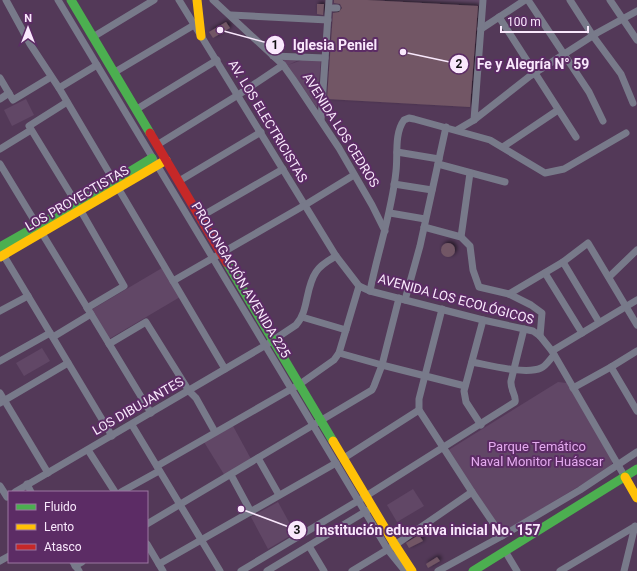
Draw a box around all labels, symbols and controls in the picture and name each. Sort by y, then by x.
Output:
north arrow [8,8,48,48]
scale bar [501,8,588,34]
text: N [24,12,32,25]
text: 100 m [507,15,541,29]
callout: Iglesia Peniel [265,32,385,58]
text: Iglesia Peniel [293,37,377,53]
text: 1 [272,38,278,52]
callout: Fe y Alegría N° 59 [449,51,597,77]
text: Fe y Alegría N° 59 [477,56,589,72]
street label: AV. LOS ELECTRICISTAS [225,57,311,185]
text: 2 [456,57,463,71]
street label: AVENIDA LOS CEDROS [300,70,382,190]
street label: LOS PROYECTISTAS [22,162,132,234]
street label: PROLONGACIÓN AVENIDA 225 [188,199,294,361]
street label: AVENIDA LOS ECOLÓGICOS [376,271,536,327]
street label: LOS DIBUJANTES [90,374,186,438]
park label: Parque Temático Naval Monitor Huáscar [471,439,604,469]
legend [8,491,148,563]
text: Fluido [44,500,77,514]
callout: Institución educativa inicial No. 157 [287,517,548,543]
text: Lento [44,520,74,534]
text: Institución educativa inicial No. 157 [315,522,541,538]
text: 3 [294,523,301,537]
text: Atasco [44,540,82,554]

